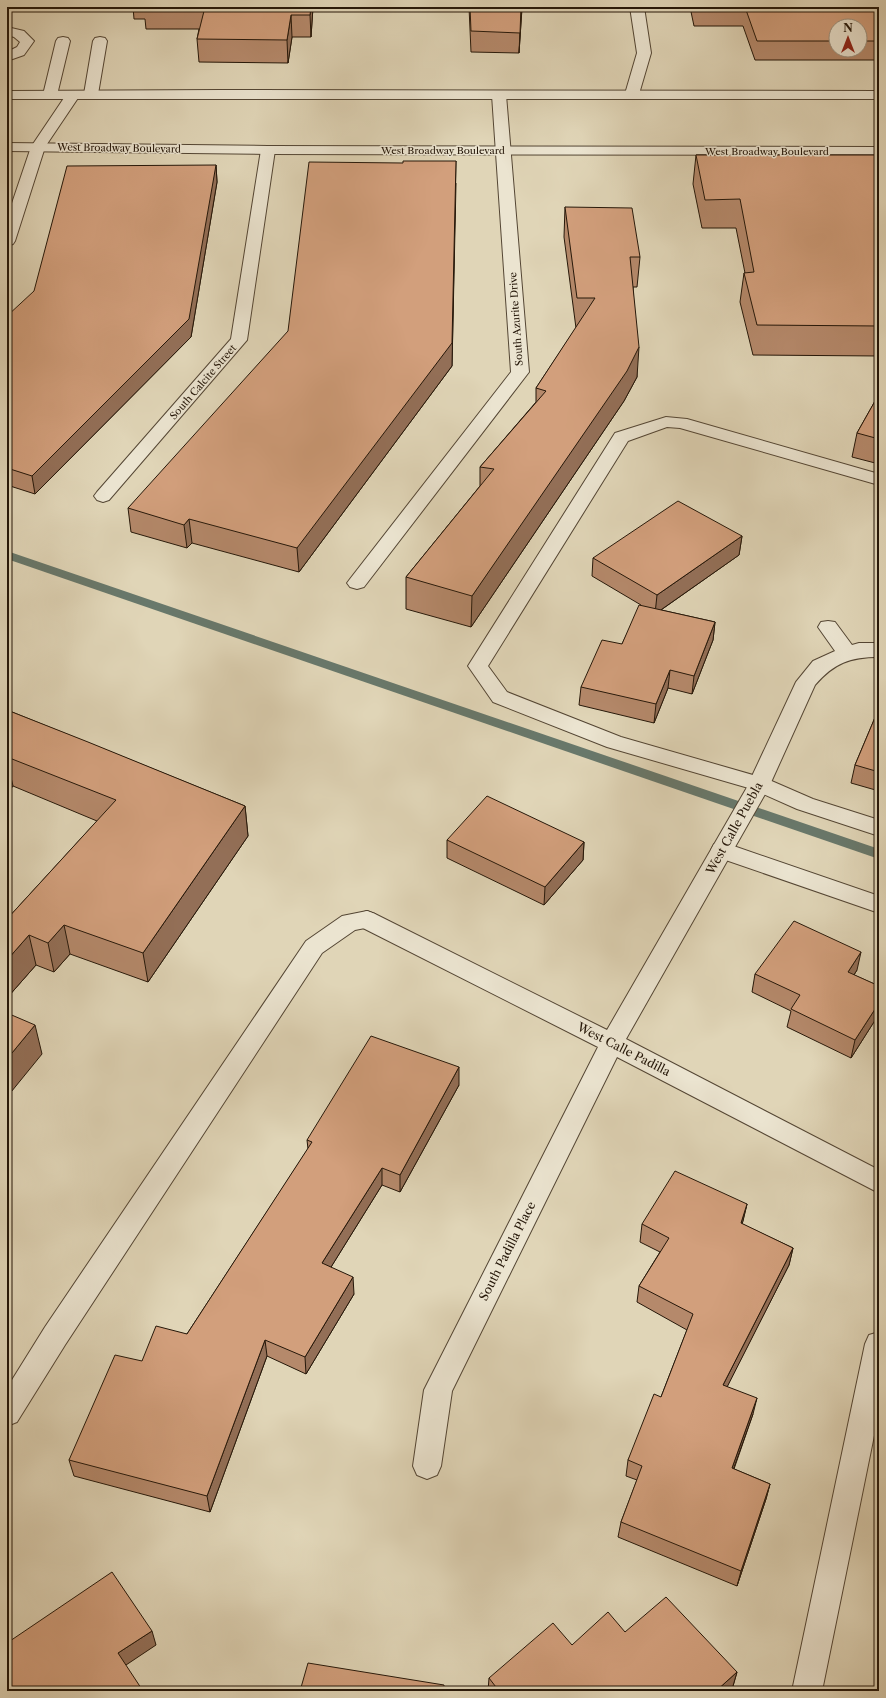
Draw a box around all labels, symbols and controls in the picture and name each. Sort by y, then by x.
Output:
north arrow [828,18,868,58]
text: N [843,21,853,35]
street label: West Broadway Boulevard [56,140,181,156]
street label: West Broadway Boulevard [380,144,505,157]
street label: West Broadway Boulevard [704,145,829,158]
street label: South Azurite Drive [506,271,526,366]
street label: South Calcite Street [167,341,239,422]
street label: West Calle Puebla [702,779,766,878]
street label: West Calle Padilla [574,1019,674,1079]
street label: South Padilla Place [476,1199,539,1303]

